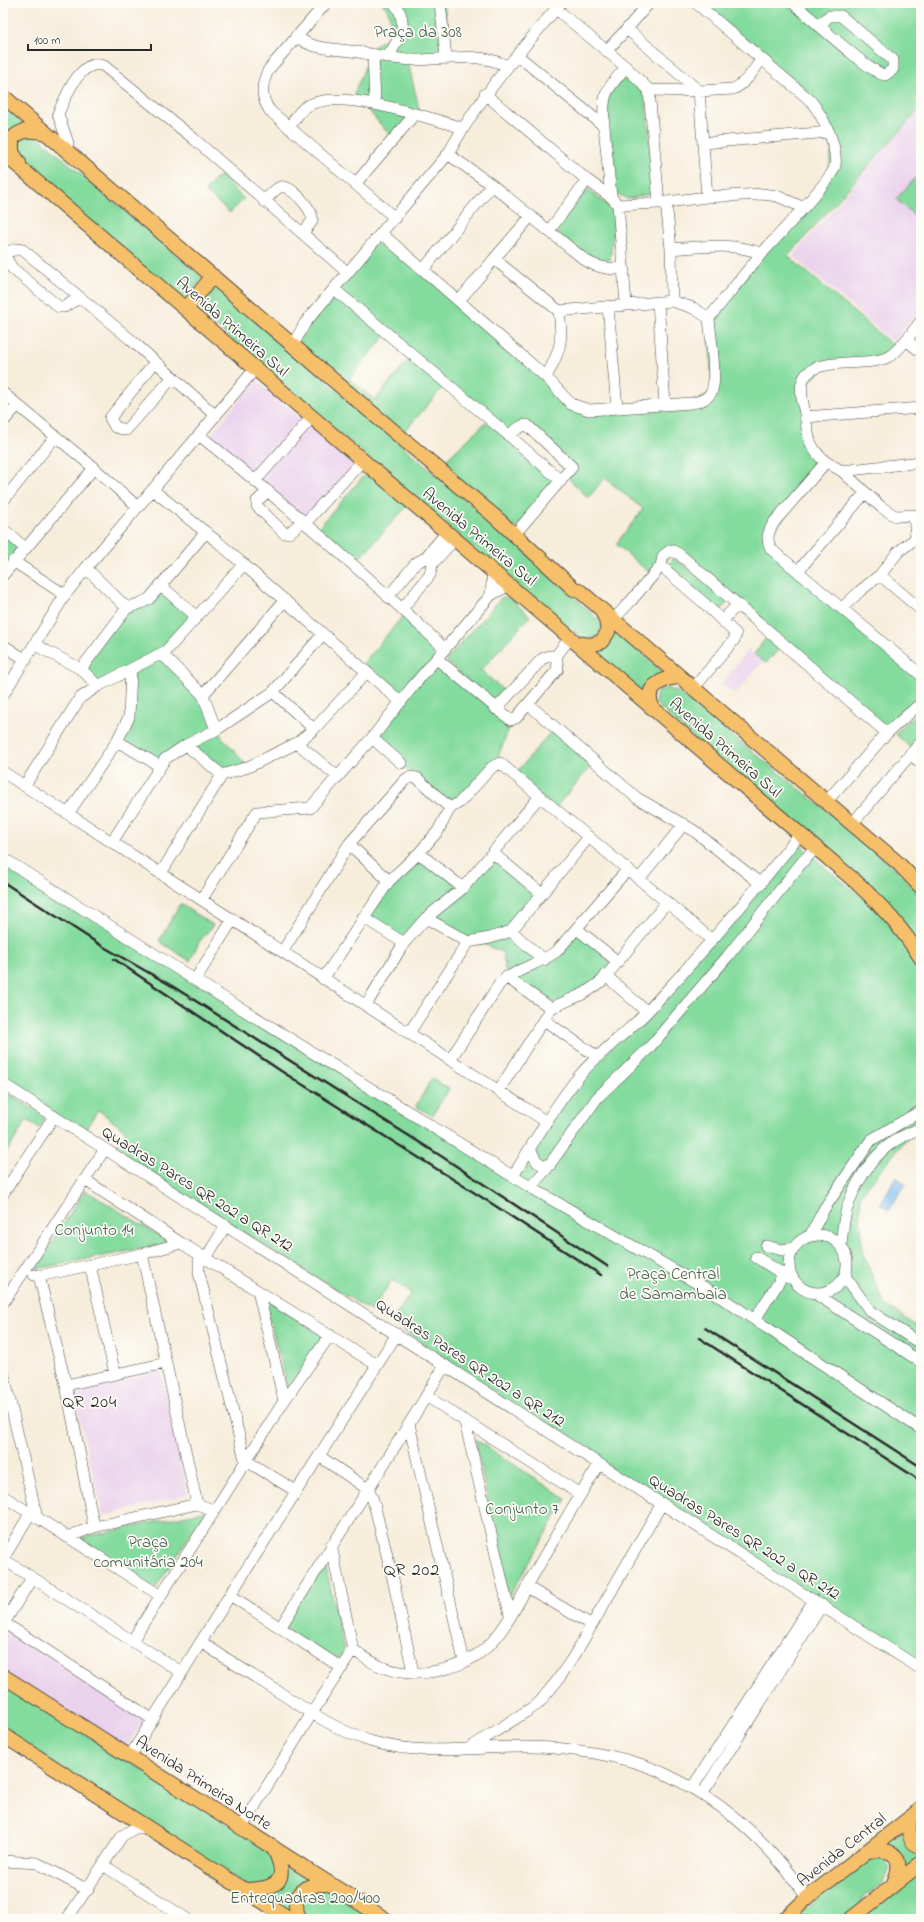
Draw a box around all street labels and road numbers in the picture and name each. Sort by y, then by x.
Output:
street label: Avenida Primeira Sul [170,271,294,383]
street label: Avenida Primeira Sul [416,482,542,593]
street label: Avenida Primeira Sul [663,692,787,804]
street label: Quadras Pares QR 202 a QR 212 [97,1120,298,1259]
street label: Quadras Pares QR 202 a QR 212 [370,1292,570,1434]
street label: Quadras Pares QR 202 a QR 212 [644,1468,845,1607]
street label: Avenida Primeira Norte [130,1730,277,1837]
street label: Avenida Central [792,1807,892,1893]

